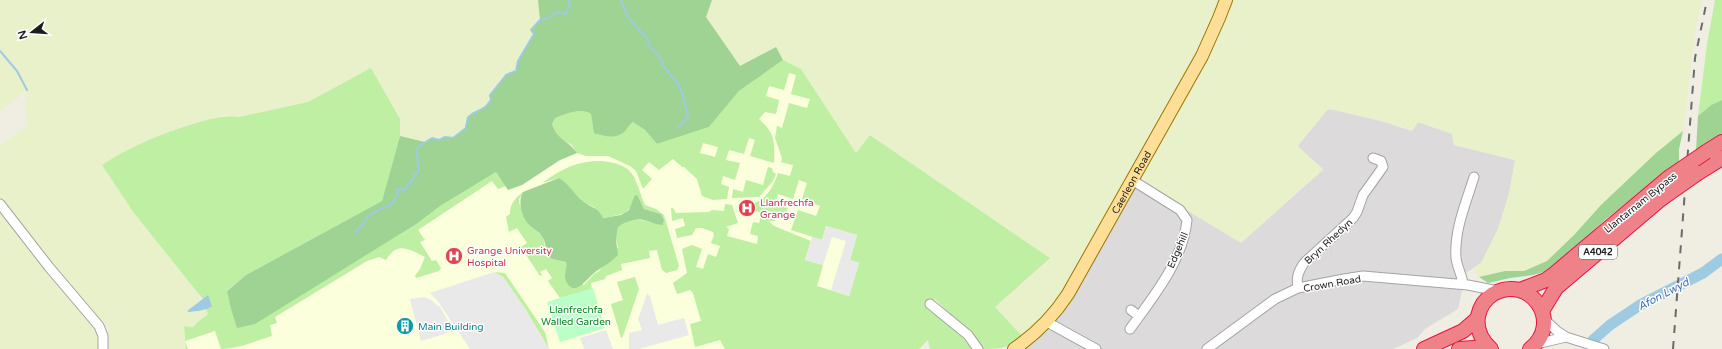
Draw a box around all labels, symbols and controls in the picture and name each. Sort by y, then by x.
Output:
north arrow [12,12,52,52]
text: N [15,29,30,41]
street label: Caerleon Road [1109,149,1154,216]
street label: Llantarnam Bypass [1602,170,1680,236]
place label: Llanfrechfa Grange [760,197,814,221]
hospital icon: Llanfrechfa Grange [737,198,757,218]
street label: Bryn Rhedyn [1302,216,1355,267]
street label: Edgehill [1165,231,1191,270]
place label: Grange University Hospital [467,245,552,269]
road number: A4042 [1579,245,1617,259]
hospital icon: Grange University Hospital [444,246,464,266]
street label: Crown Road [1302,273,1362,295]
water label: Afon Lwyd [1635,275,1693,313]
park label: Llanfrechfa Walled Garden [541,304,611,328]
building icon: Main Building [395,316,415,336]
place label: Main Building [418,321,484,333]

